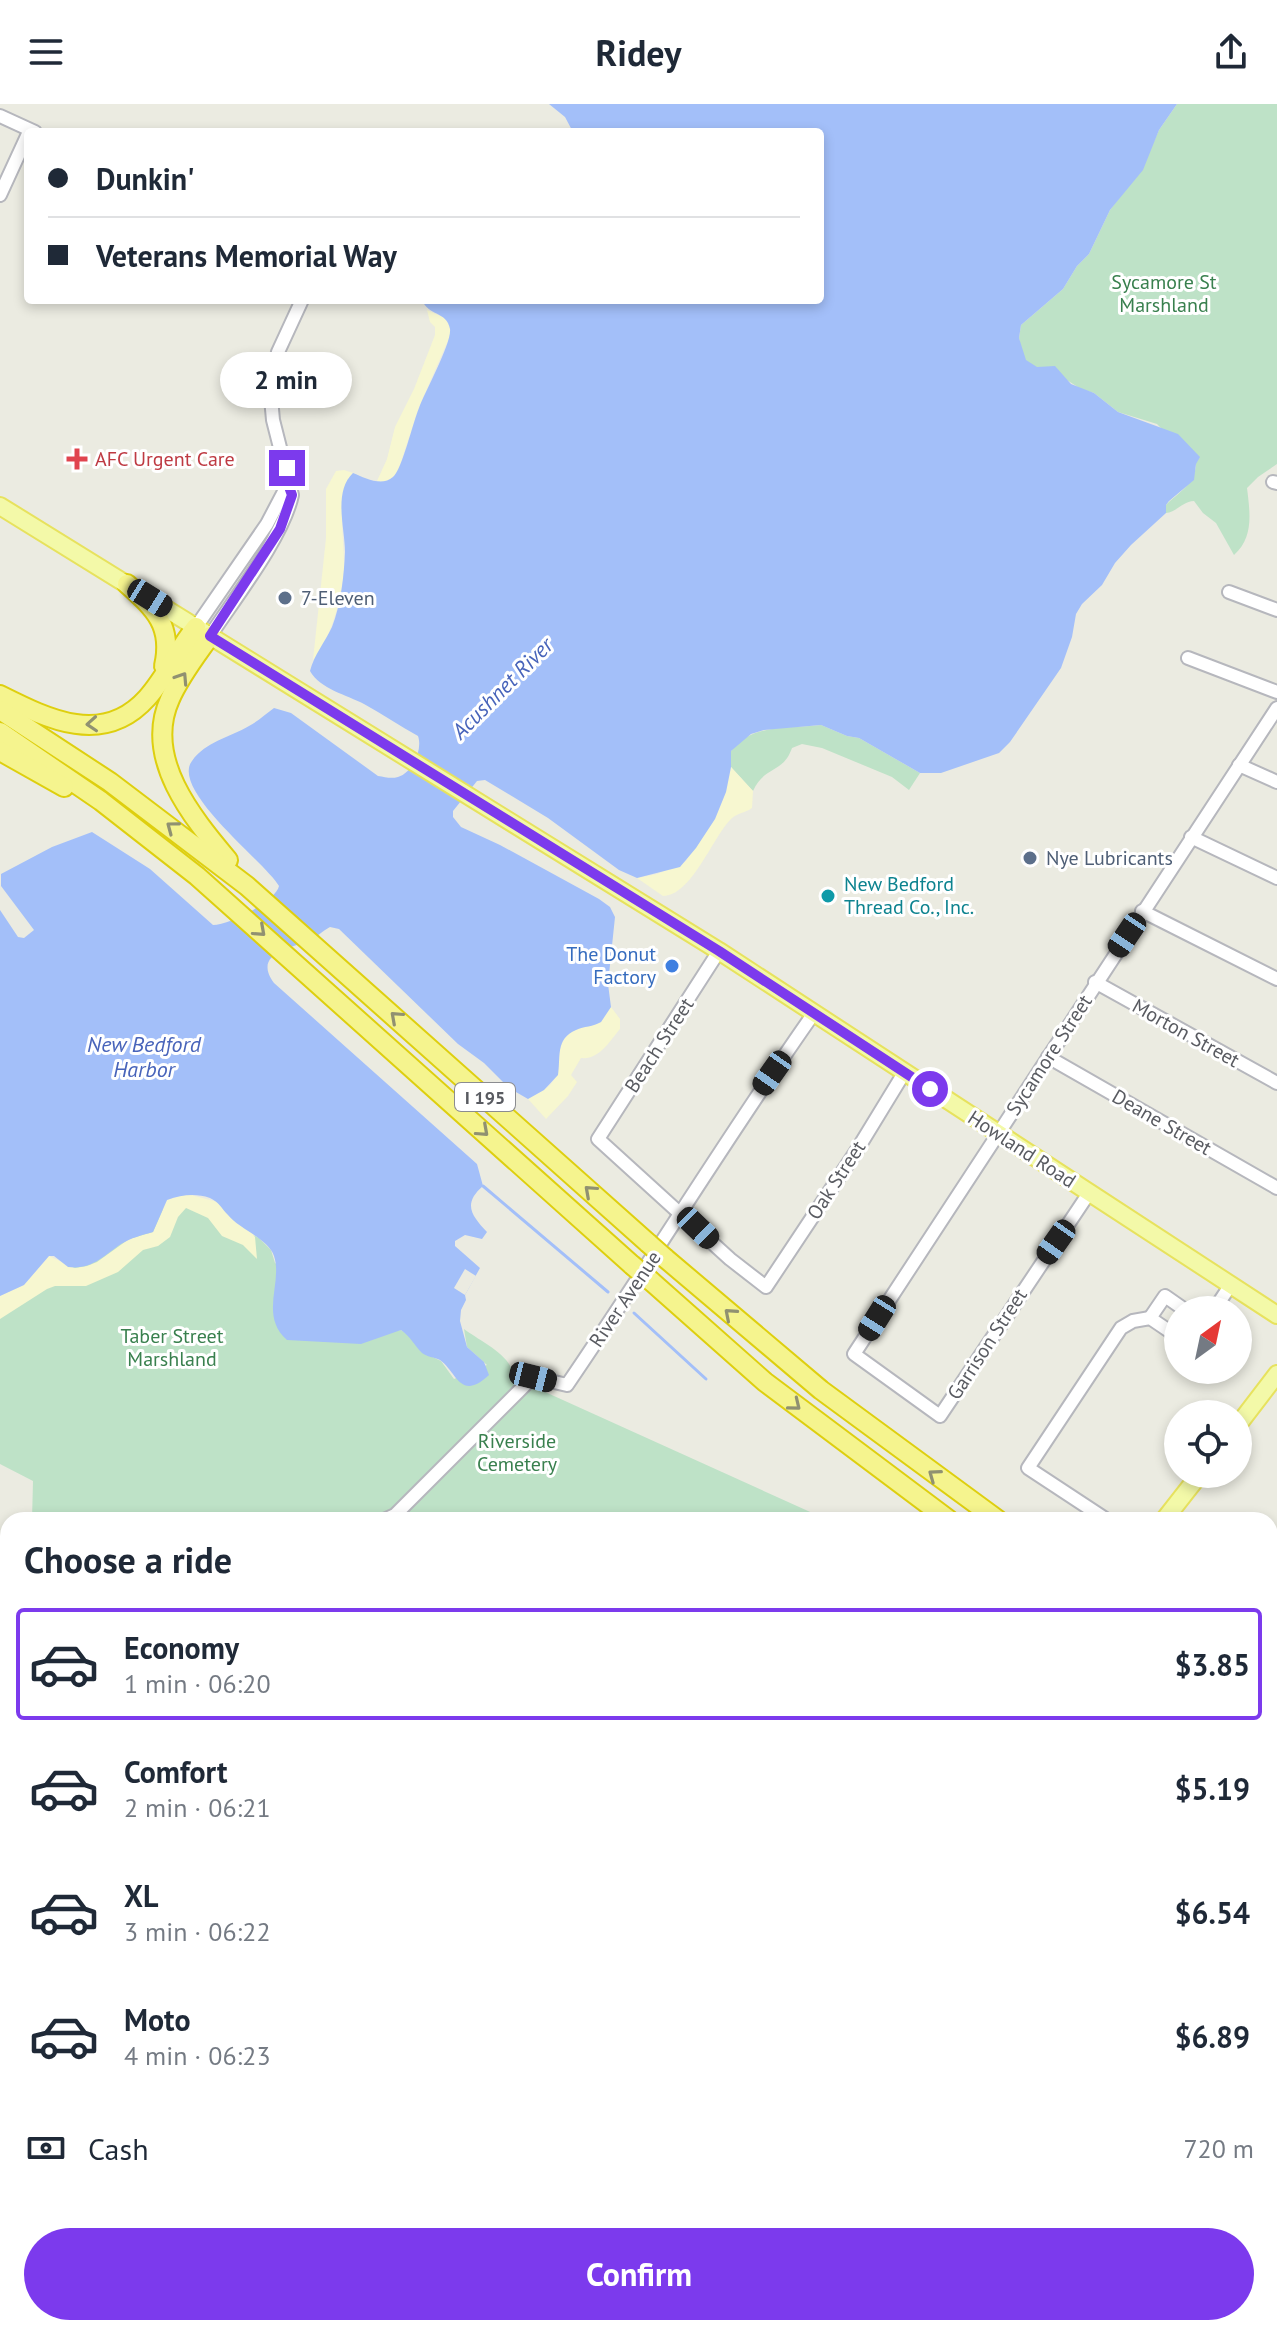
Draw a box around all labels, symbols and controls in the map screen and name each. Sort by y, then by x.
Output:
text: Ridey [596,29,681,76]
icon: menu [24,30,68,74]
icon: share [1209,30,1253,74]
text: Dunkin' [96,159,195,198]
text: Veterans Memorial Way [96,236,397,275]
park label: Sycamore St Marshland [1111,269,1217,318]
callout: 2 min [221,352,353,408]
text: 2 min [254,363,318,396]
place label: AFC Urgent Care [95,446,235,472]
marker: AFC Urgent Care [66,448,88,470]
route end [269,450,305,486]
car [123,575,177,621]
place label: 7-Eleven [301,585,375,611]
marker: 7-Eleven [276,589,294,607]
water label: Acushnet River [445,630,560,745]
one-way arrow [172,672,187,687]
one-way arrow [85,715,98,732]
one-way arrow [166,822,181,837]
place label: Nye Lubricants [1046,845,1173,871]
marker: Nye Lubricants [1021,849,1039,867]
place label: New Bedford Thread Co., Inc. [844,871,974,920]
marker: New Bedford Thread Co., Inc. [819,887,837,905]
car [1104,908,1150,962]
one-way arrow [251,921,266,936]
place label: The Donut Factory [566,941,657,990]
marker: The Donut Factory [663,957,681,975]
street label: Sycamore Street [1000,989,1098,1120]
street label: Beach Street [619,992,699,1097]
street label: Morton Street [1128,993,1244,1073]
one-way arrow [390,1013,405,1027]
water label: New Bedford Harbor [87,1030,202,1083]
car [748,1046,796,1100]
route start [912,1071,948,1107]
road number: I 195 [455,1083,515,1111]
street label: Deane Street [1108,1083,1217,1161]
street label: Howland Road [963,1104,1081,1194]
one-way arrow [474,1121,489,1136]
street label: Oak Street [801,1135,871,1224]
one-way arrow [584,1186,599,1200]
car [672,1203,724,1253]
car [1032,1215,1080,1269]
street label: River Avenue [583,1246,667,1352]
street label: Garrison Street [941,1283,1033,1405]
car [854,1291,900,1345]
north arrow [1164,1296,1252,1384]
map controls [1164,1296,1252,1488]
one-way arrow [725,1309,740,1324]
park label: Taber Street Marshland [120,1323,224,1372]
car [507,1360,559,1394]
one-way arrow [786,1396,801,1410]
button: locate [1164,1400,1252,1488]
park label: Riverside Cemetery [477,1428,558,1477]
one-way arrow [929,1470,943,1485]
text: Choose a ride [24,1536,232,1583]
icon: car [28,1628,100,1700]
text: Economy [124,1628,239,1667]
text: $3.85 [1175,1645,1250,1684]
text: 1 min · 06:20 [124,1667,271,1700]
icon: car [28,1752,100,1824]
text: Comfort [124,1752,227,1791]
text: $5.19 [1175,1769,1250,1808]
text: 2 min · 06:21 [124,1791,271,1824]
icon: car [28,1876,100,1948]
text: XL [124,1876,158,1915]
text: $6.54 [1175,1893,1250,1932]
text: 3 min · 06:22 [124,1915,271,1948]
icon: car [28,2000,100,2072]
text: Moto [124,2000,191,2039]
text: $6.89 [1175,2017,1250,2056]
text: 4 min · 06:23 [124,2039,271,2072]
icon: cash [24,2126,68,2170]
text: Cash [88,2129,149,2168]
text: 720 m [1183,2132,1254,2165]
button: Confirm [24,2228,1254,2320]

